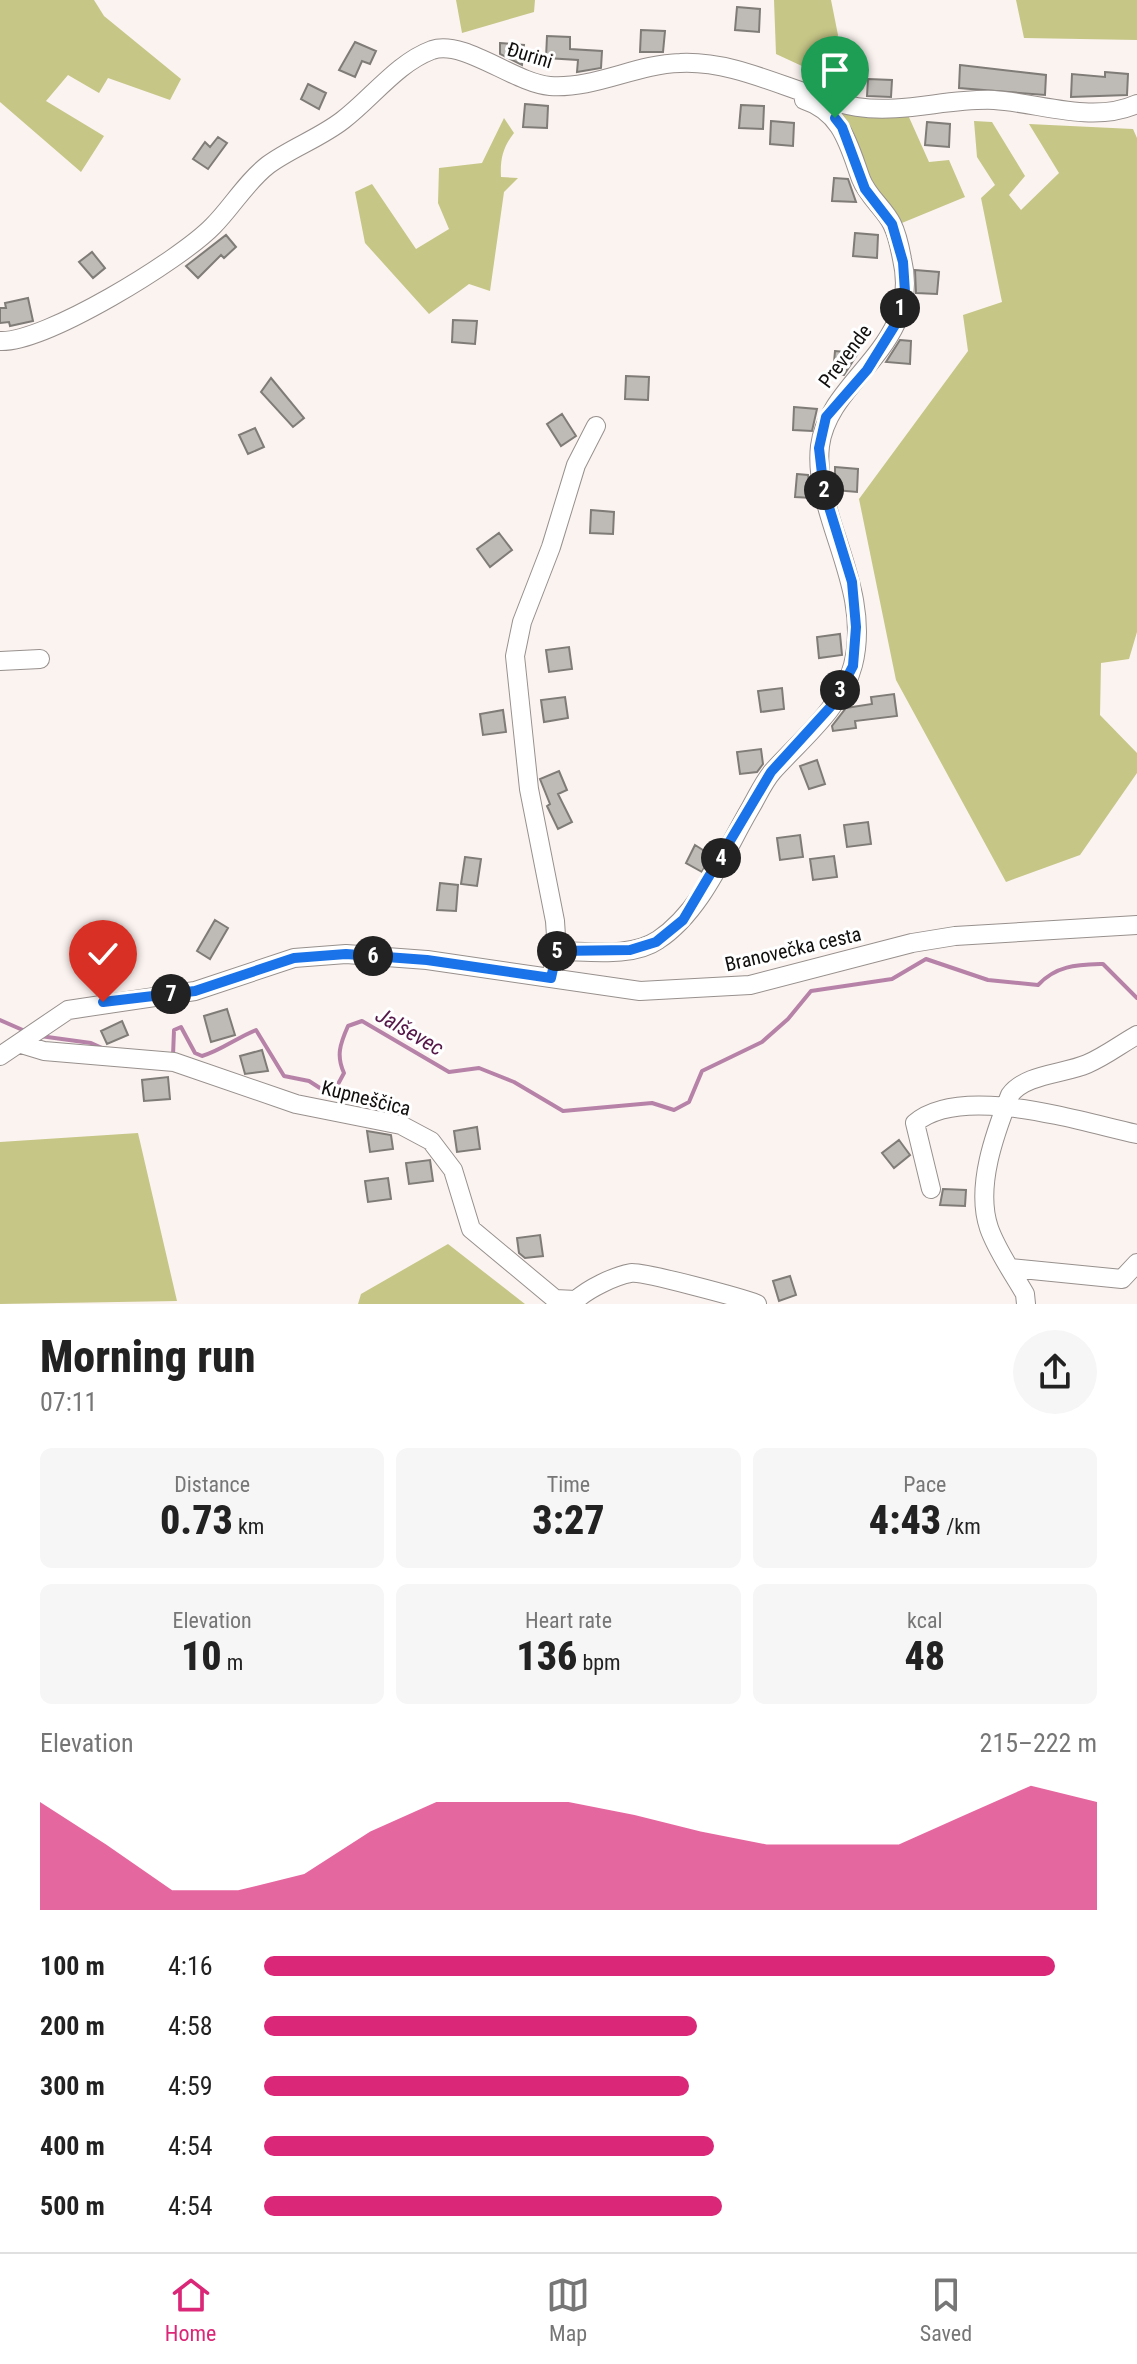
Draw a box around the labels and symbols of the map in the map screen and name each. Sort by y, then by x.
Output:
pin [801,36,869,118]
street label: Đurini [504,37,556,73]
pin: 1 [880,288,920,328]
street label: Prevende [813,320,877,392]
pin: 2 [804,470,844,510]
pin: 3 [820,670,860,710]
pin: 4 [701,838,741,878]
pin [69,920,137,1002]
street label: Branovečka cesta [722,922,864,976]
pin: 5 [537,931,577,971]
pin: 6 [353,936,393,976]
pin: 7 [151,974,191,1014]
water label: Jalševec [372,1002,448,1061]
street label: Kupneščica [319,1075,413,1121]

